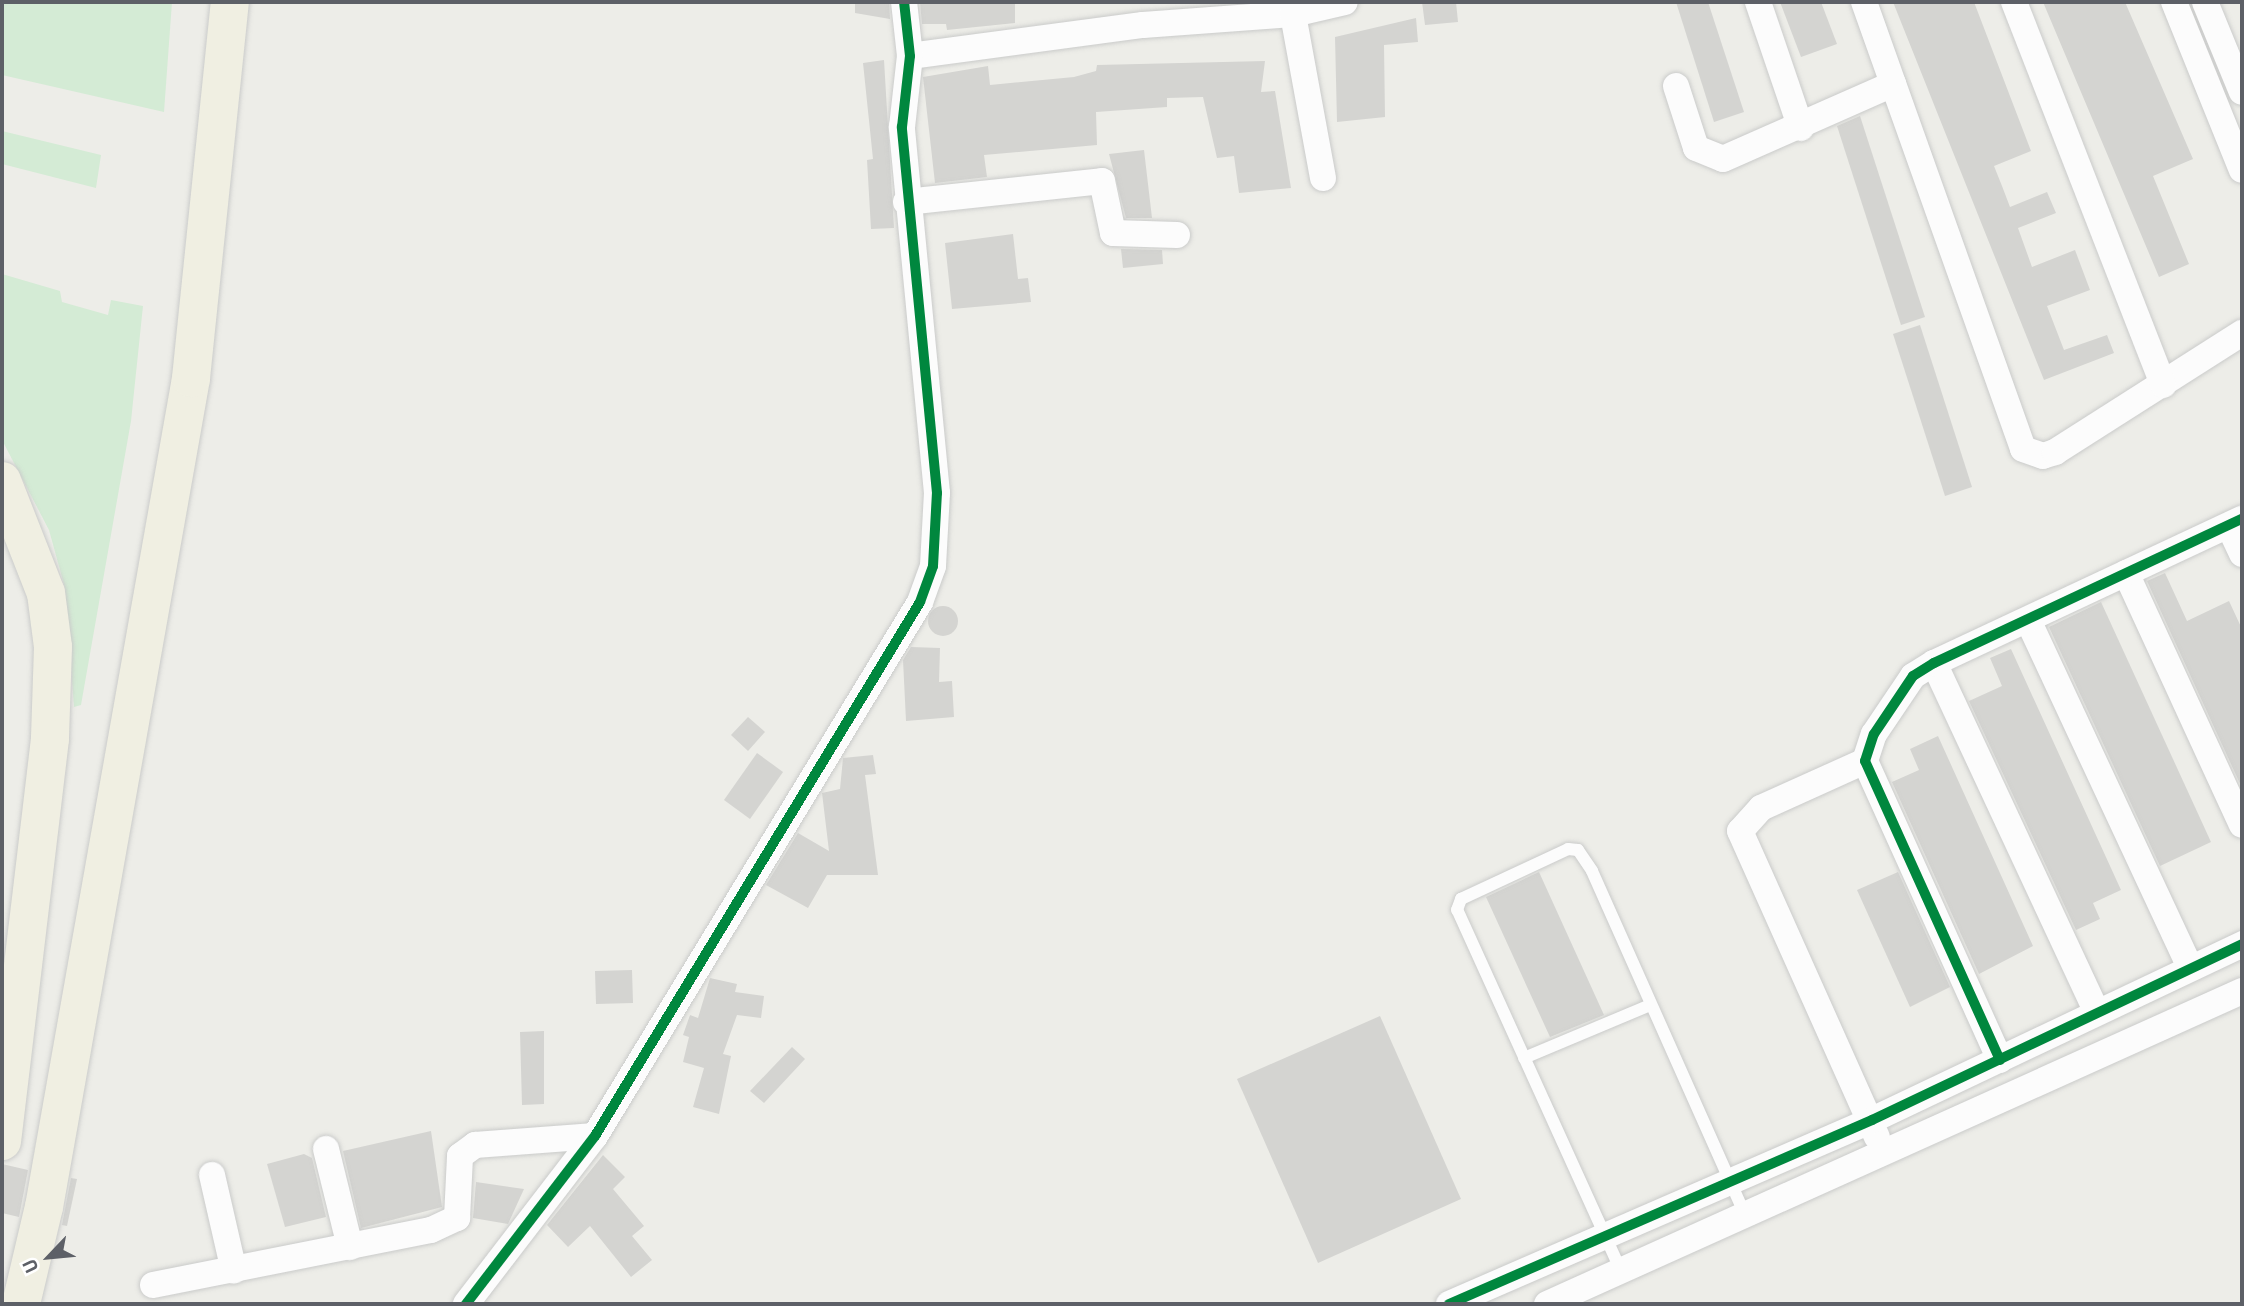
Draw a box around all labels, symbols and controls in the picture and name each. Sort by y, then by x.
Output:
north arrow [14,1222,84,1292]
text: U [17,1256,44,1277]

